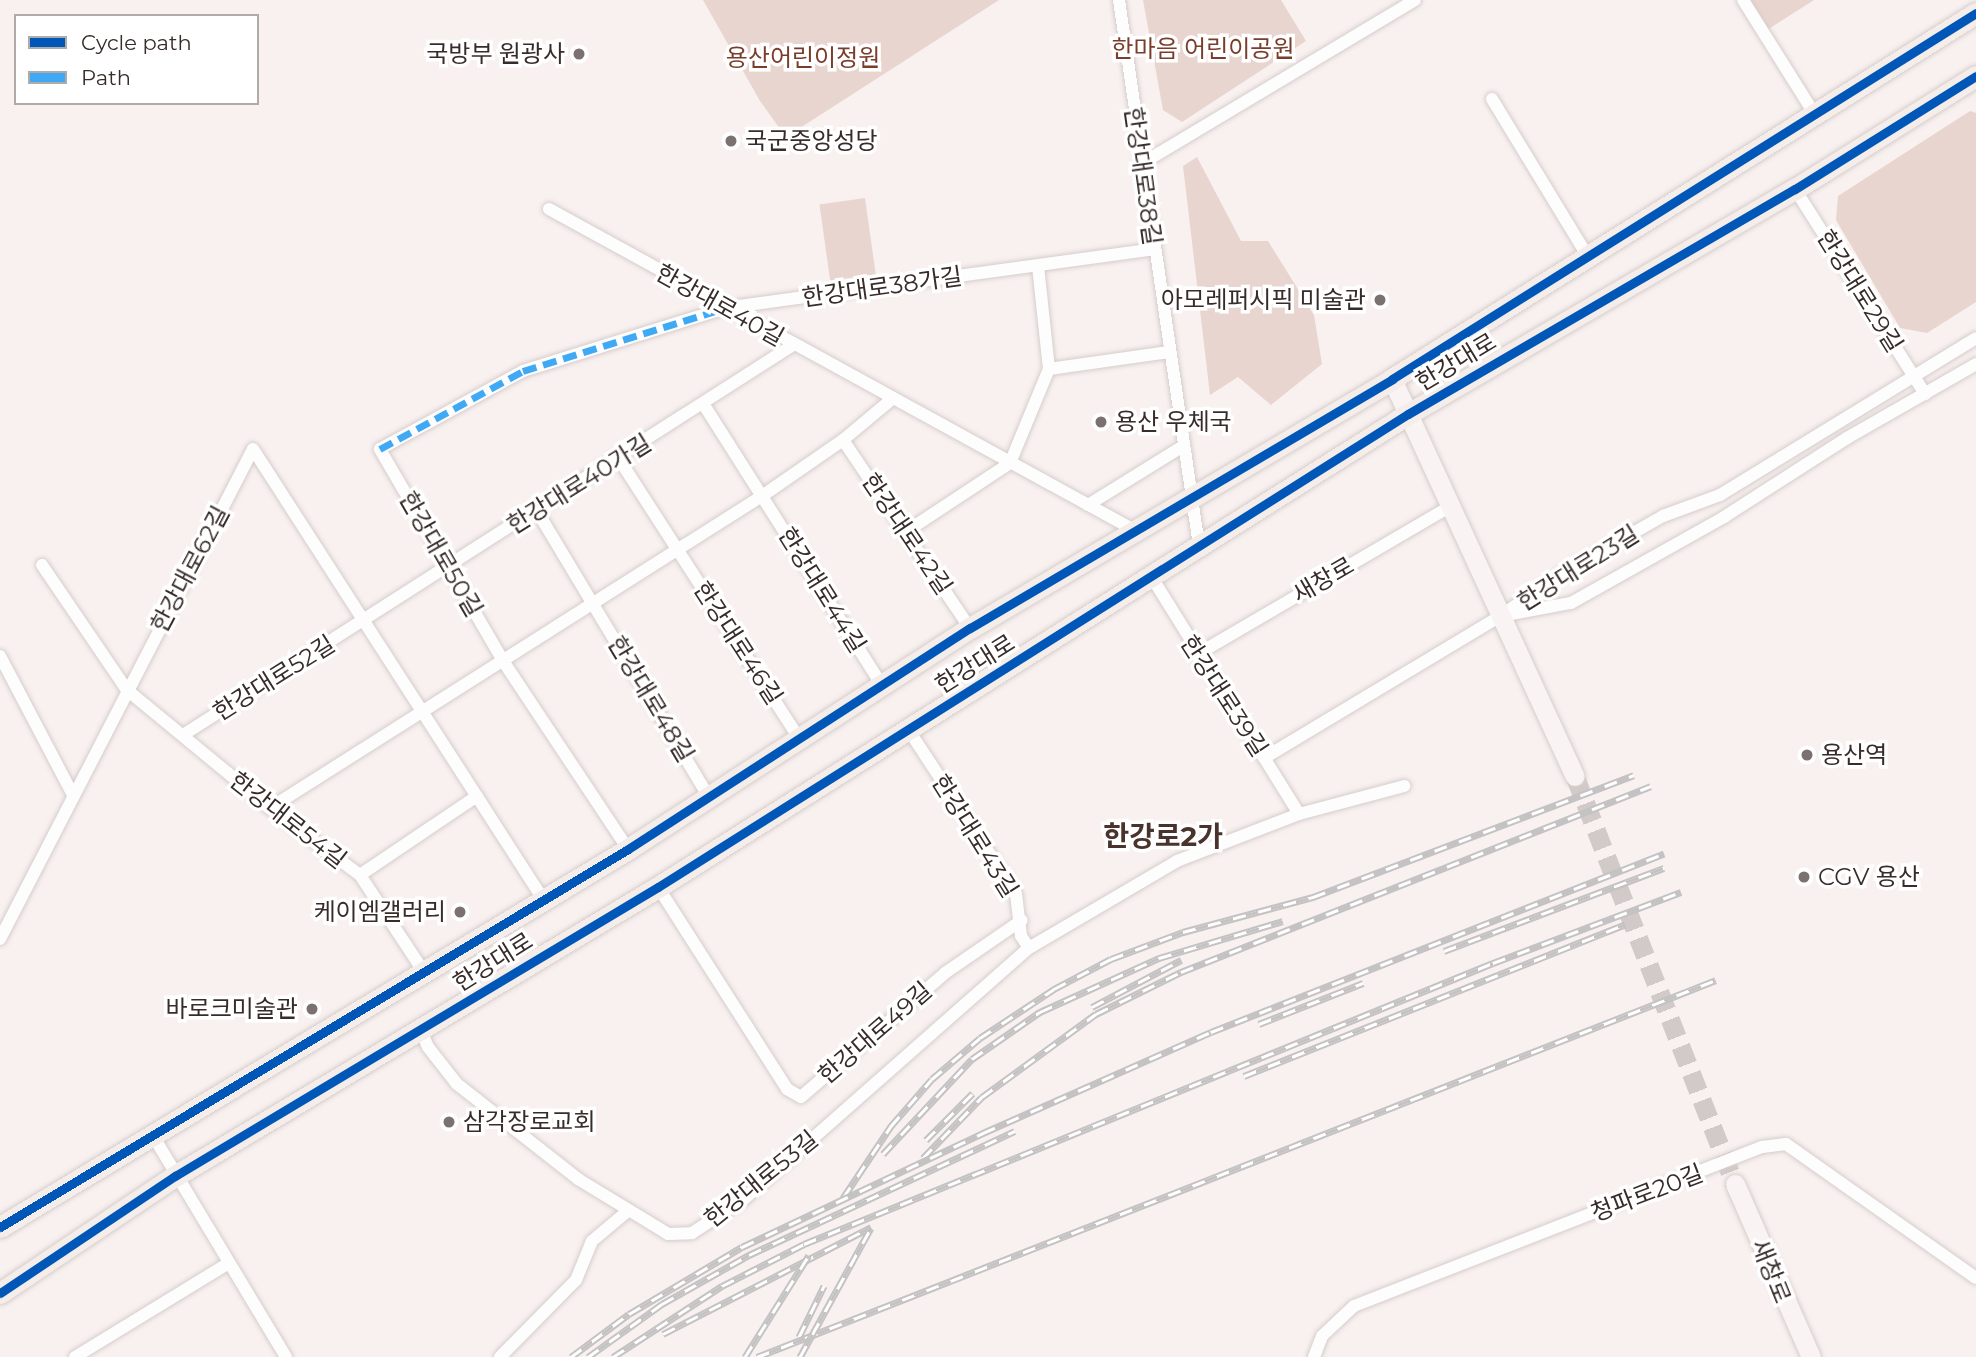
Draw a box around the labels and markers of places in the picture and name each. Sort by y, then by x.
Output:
place label: 국방부 원광사 [426,40,565,68]
marker: 국방부 원광사 [571,46,587,62]
place label: 국군중앙성당 [745,127,877,155]
marker: 국군중앙성당 [723,133,739,149]
place label: 아모레퍼시픽 미술관 [1161,286,1366,314]
marker: 아모레퍼시픽 미술관 [1372,292,1388,308]
place label: 용산 우체국 [1115,408,1232,436]
marker: 용산 우체국 [1093,414,1109,430]
place label: 용산역 [1821,741,1887,769]
marker: 용산역 [1799,747,1815,763]
place label: CGV 용산 [1818,863,1920,891]
marker: CGV 용산 [1796,869,1812,885]
place label: 케이엠갤러리 [314,898,446,926]
marker: 케이엠갤러리 [452,904,468,920]
place label: 바로크미술관 [166,995,298,1023]
marker: 바로크미술관 [304,1001,320,1017]
place label: 삼각장로교회 [463,1108,595,1136]
marker: 삼각장로교회 [441,1114,457,1130]

